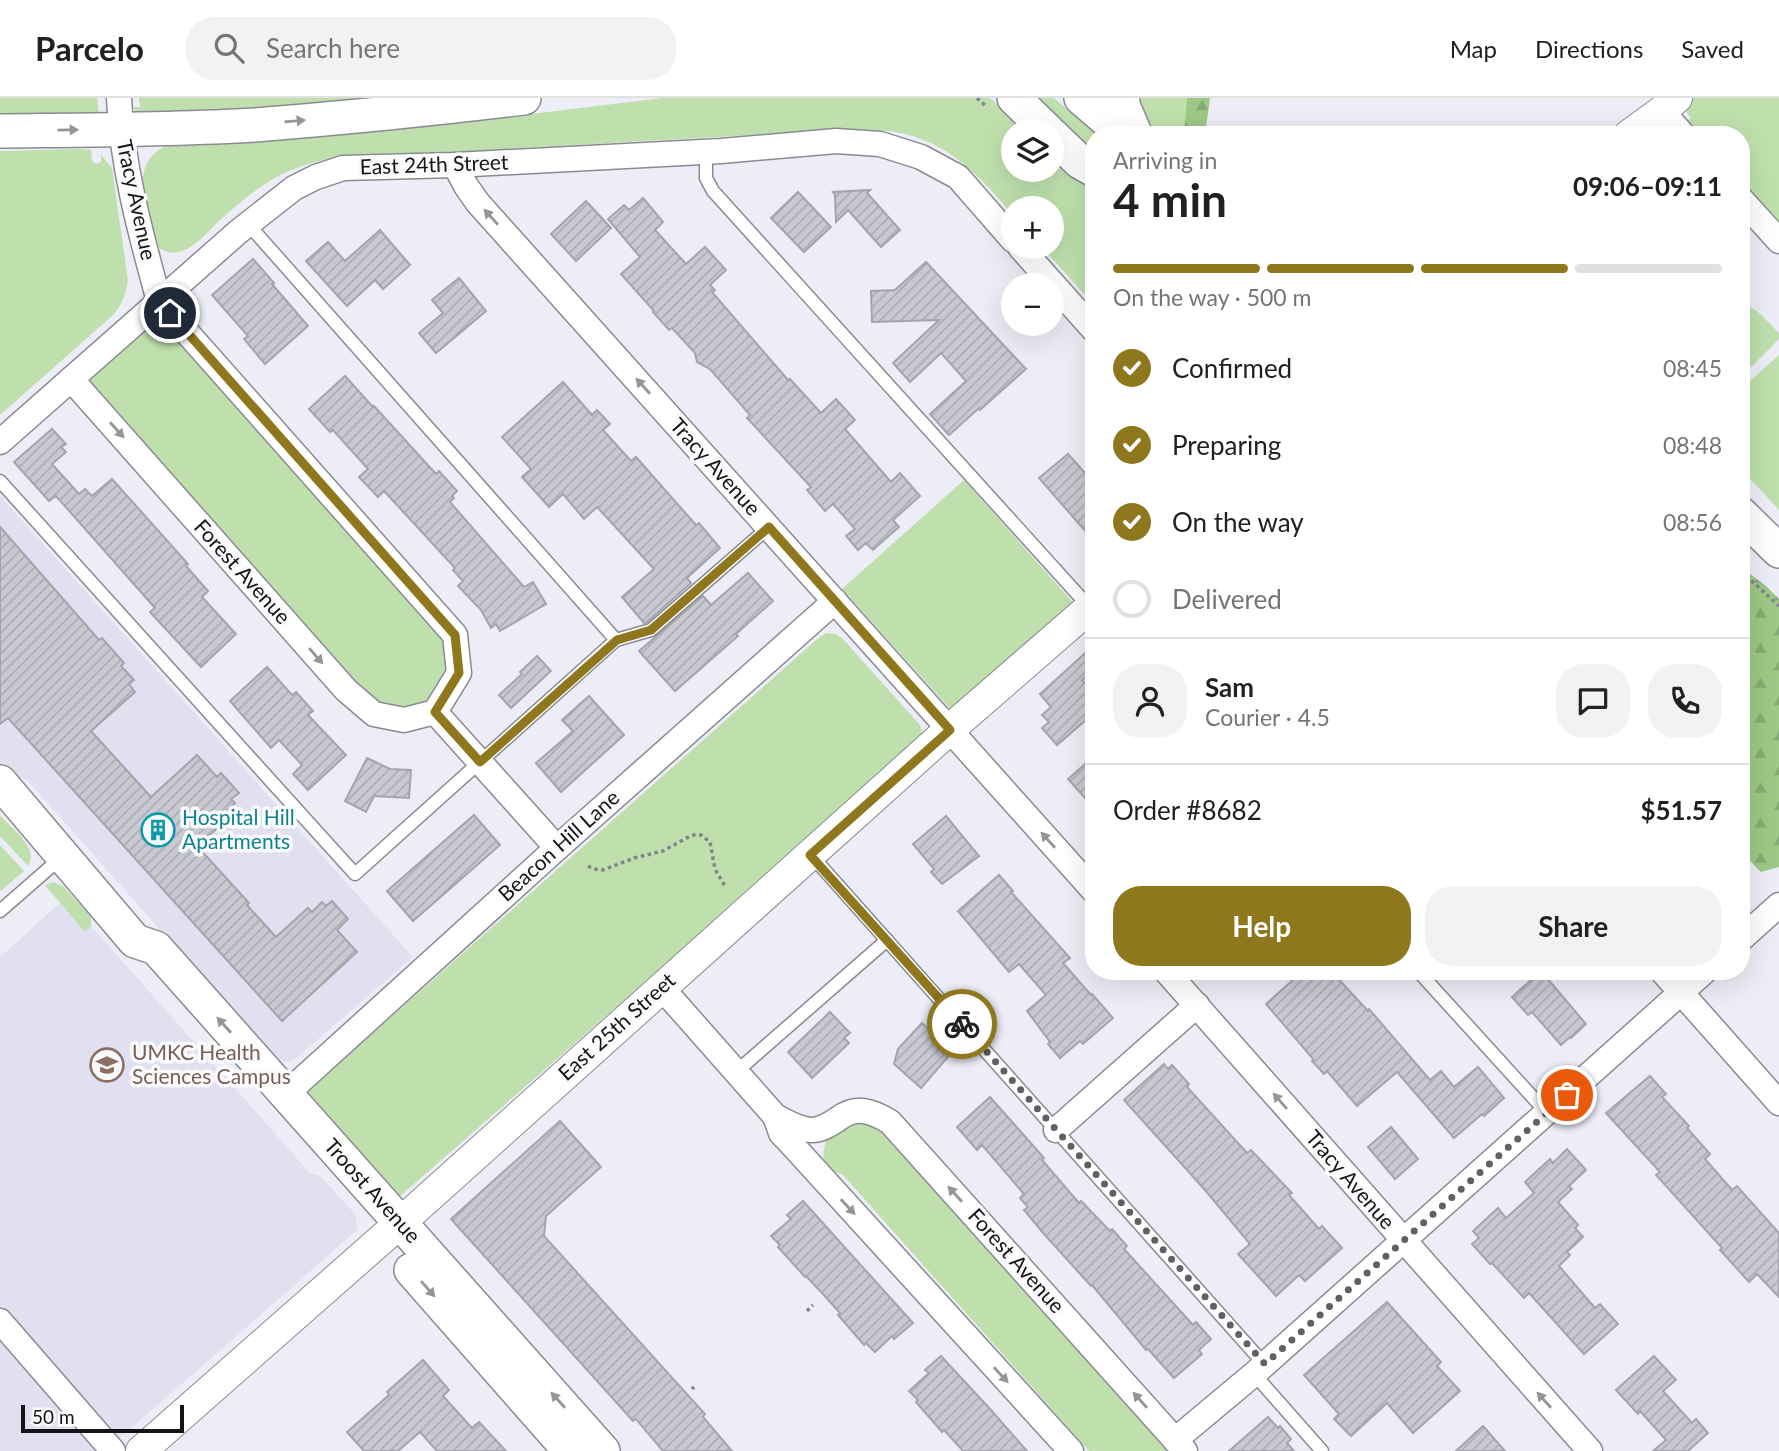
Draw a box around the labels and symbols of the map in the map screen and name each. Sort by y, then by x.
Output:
one-way arrow [285,115,307,126]
one-way arrow [57,124,79,136]
street label: Tracy Avenue [113,137,162,262]
street label: East 24th Street [359,148,509,179]
one-way arrow [483,209,499,226]
pin [140,283,200,343]
one-way arrow [635,378,651,395]
street label: Tracy Avenue [666,412,766,520]
one-way arrow [108,422,124,439]
street label: Forest Avenue [190,514,297,628]
one-way arrow [308,647,324,665]
street label: Beacon Hill Lane [492,784,624,906]
place label: Hospital Hill Apartments [182,804,295,853]
building icon: Hospital Hill Apartments [139,811,177,849]
one-way arrow [1040,831,1056,849]
street label: East 25th Street [552,967,680,1085]
courier [927,989,997,1059]
one-way arrow [217,1017,233,1034]
place label: UMKC Health Sciences Campus [132,1039,291,1088]
school or university icon: UMKC Health Sciences Campus [88,1046,126,1084]
pin [1537,1065,1597,1125]
one-way arrow [1272,1092,1288,1110]
street label: Tracy Avenue [1301,1125,1401,1233]
street label: Troost Avenue [320,1133,427,1247]
one-way arrow [948,1186,964,1203]
one-way arrow [839,1198,855,1215]
street label: Forest Avenue [964,1203,1071,1317]
one-way arrow [420,1280,436,1298]
one-way arrow [993,1366,1009,1383]
one-way arrow [550,1391,566,1409]
one-way arrow [1132,1391,1148,1409]
one-way arrow [1536,1391,1552,1409]
scale bar [21,1402,184,1434]

